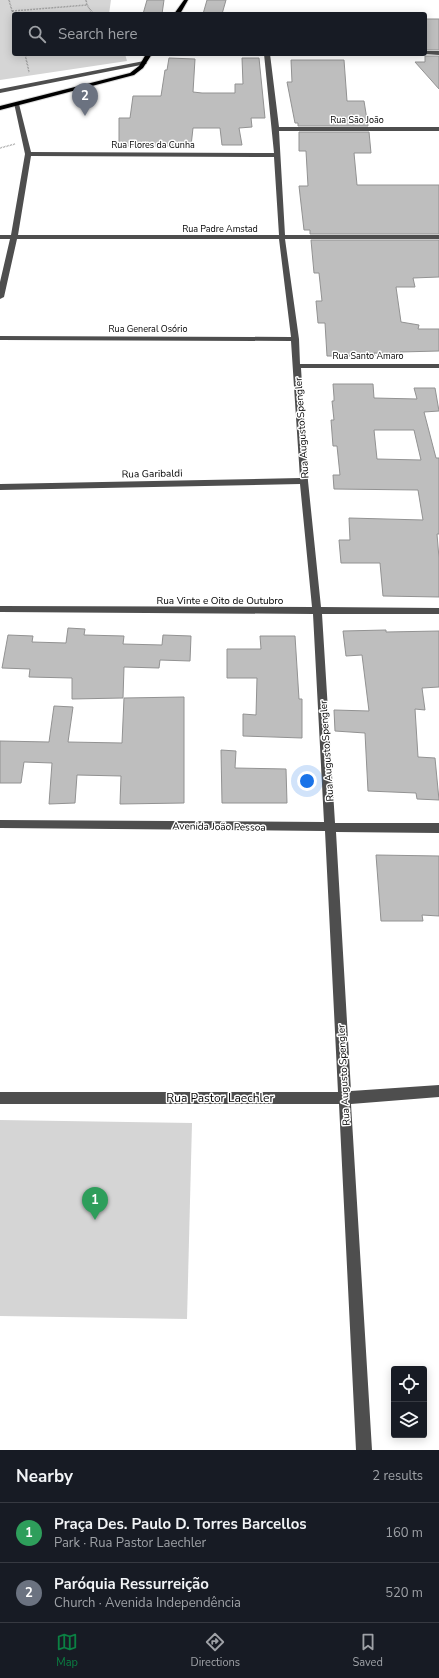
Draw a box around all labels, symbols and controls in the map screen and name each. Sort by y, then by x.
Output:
search box [12,12,427,56]
icon: search [26,23,48,45]
text: Search here [58,24,138,44]
pin: 2 [72,83,98,116]
street label: Rua São João [330,114,384,126]
street label: Rua Flores da Cunha [111,139,195,151]
street label: Rua Padre Amstad [182,223,258,235]
street label: Rua General Osório [109,323,187,335]
street label: Rua Santo Amaro [332,350,404,362]
street label: Rua Augusto Spengler [291,376,313,479]
street label: Rua Garibaldi [121,466,183,482]
street label: Rua Vinte e Oito de Outubro [157,594,284,608]
street label: Rua Augusto Spengler [316,699,338,802]
your location [297,771,317,791]
street label: Avenida João Pessoa [172,819,266,835]
street label: Rua Augusto Spengler [334,1023,354,1126]
street label: Rua Pastor Laechler [166,1090,274,1106]
pin: 1 [82,1187,108,1220]
map controls [391,1366,427,1438]
button: locate [391,1366,427,1402]
button: layers [391,1402,427,1438]
text: Nearby [16,1465,73,1488]
text: 2 results [372,1467,423,1485]
text: Praça Des. Paulo D. Torres Barcellos [54,1514,307,1534]
text: 1 [25,1524,33,1542]
text: 160 m [385,1524,423,1542]
text: Park · Rua Pastor Laechler [54,1534,206,1552]
text: Paróquia Ressurreição [54,1574,209,1594]
text: 2 [25,1584,33,1602]
text: 520 m [385,1584,423,1602]
text: Church · Avenida Independência [54,1594,241,1612]
tab: Map [56,1631,78,1670]
tab: Directions [190,1631,240,1670]
tab: Saved [352,1631,383,1670]

